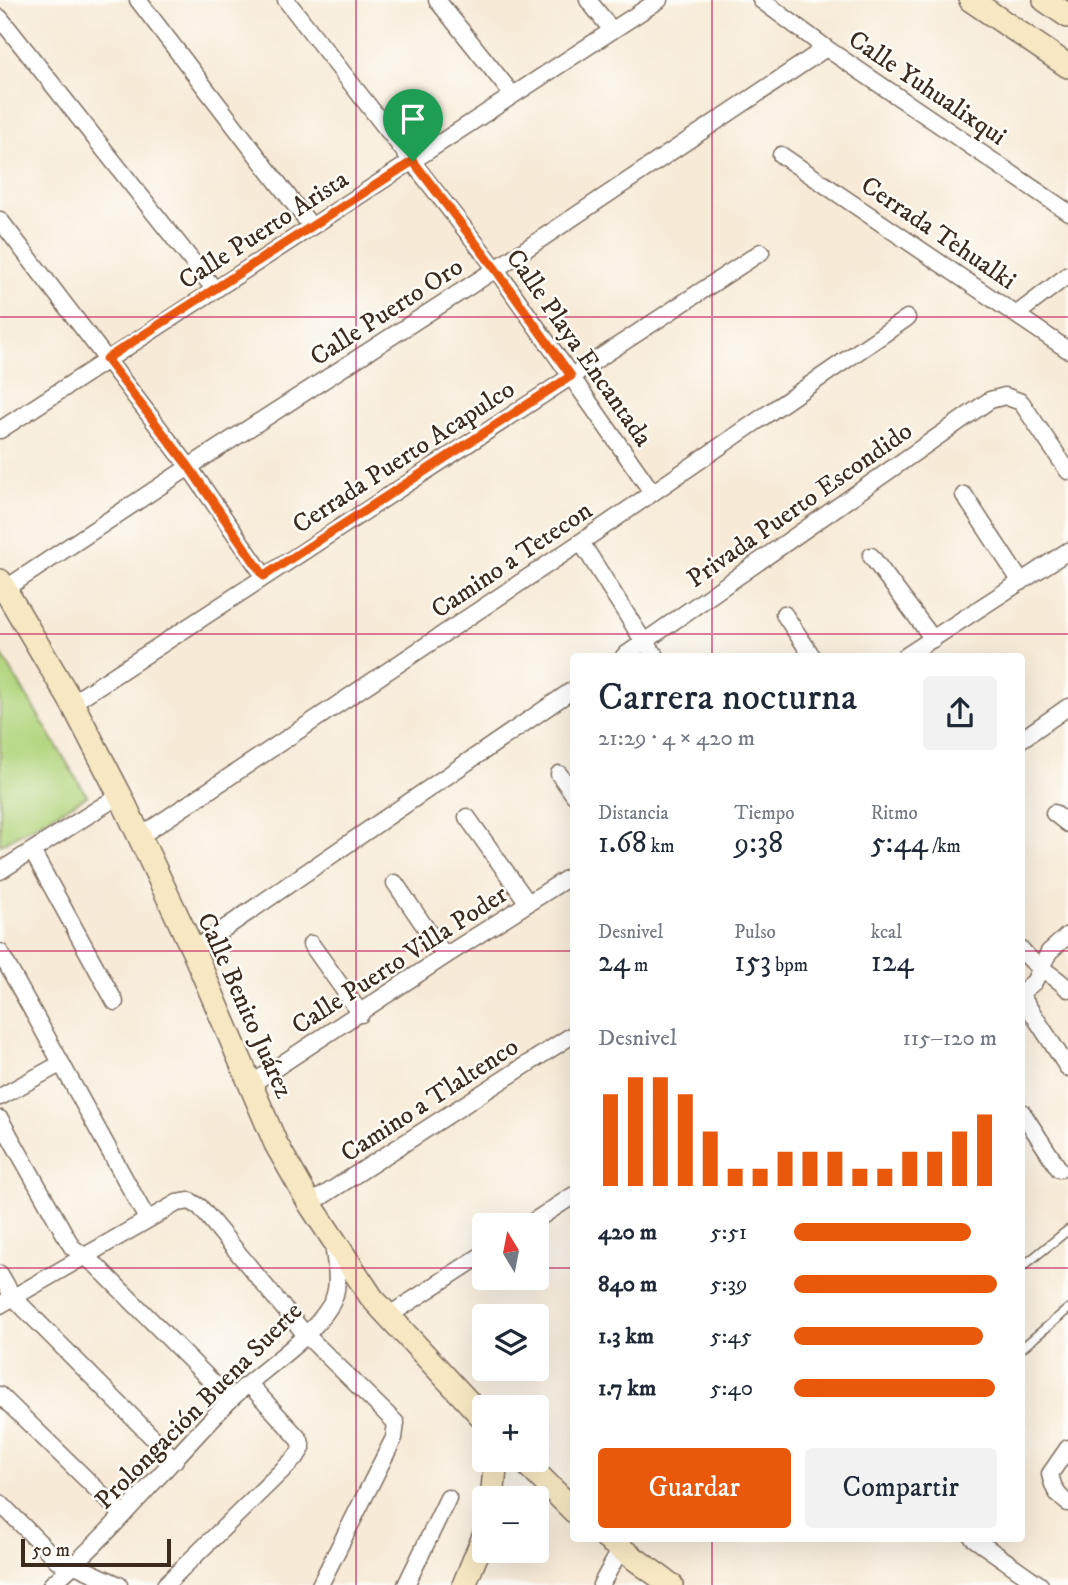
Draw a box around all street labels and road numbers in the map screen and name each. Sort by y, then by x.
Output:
street label: Calle Yuhualixqui [842,23,1013,153]
street label: Calle Puerto Arista [173,163,355,297]
street label: Cerrada Tehualki [854,169,1022,297]
street label: Calle Playa Encantada [498,243,659,453]
street label: Calle Puerto Oro [304,251,469,374]
street label: Cerrada Puerto Acapulco [286,373,521,542]
street label: Privada Puerto Escondido [681,415,919,596]
street label: Camino a Tetecon [425,494,599,626]
street label: Calle Puerto Villa Poder [286,878,514,1042]
street label: Calle Benito Juárez [189,908,300,1103]
street label: Camino a Tlaltenco [335,1030,525,1170]
street label: Prolongación Buena Suerte [88,1295,310,1517]

